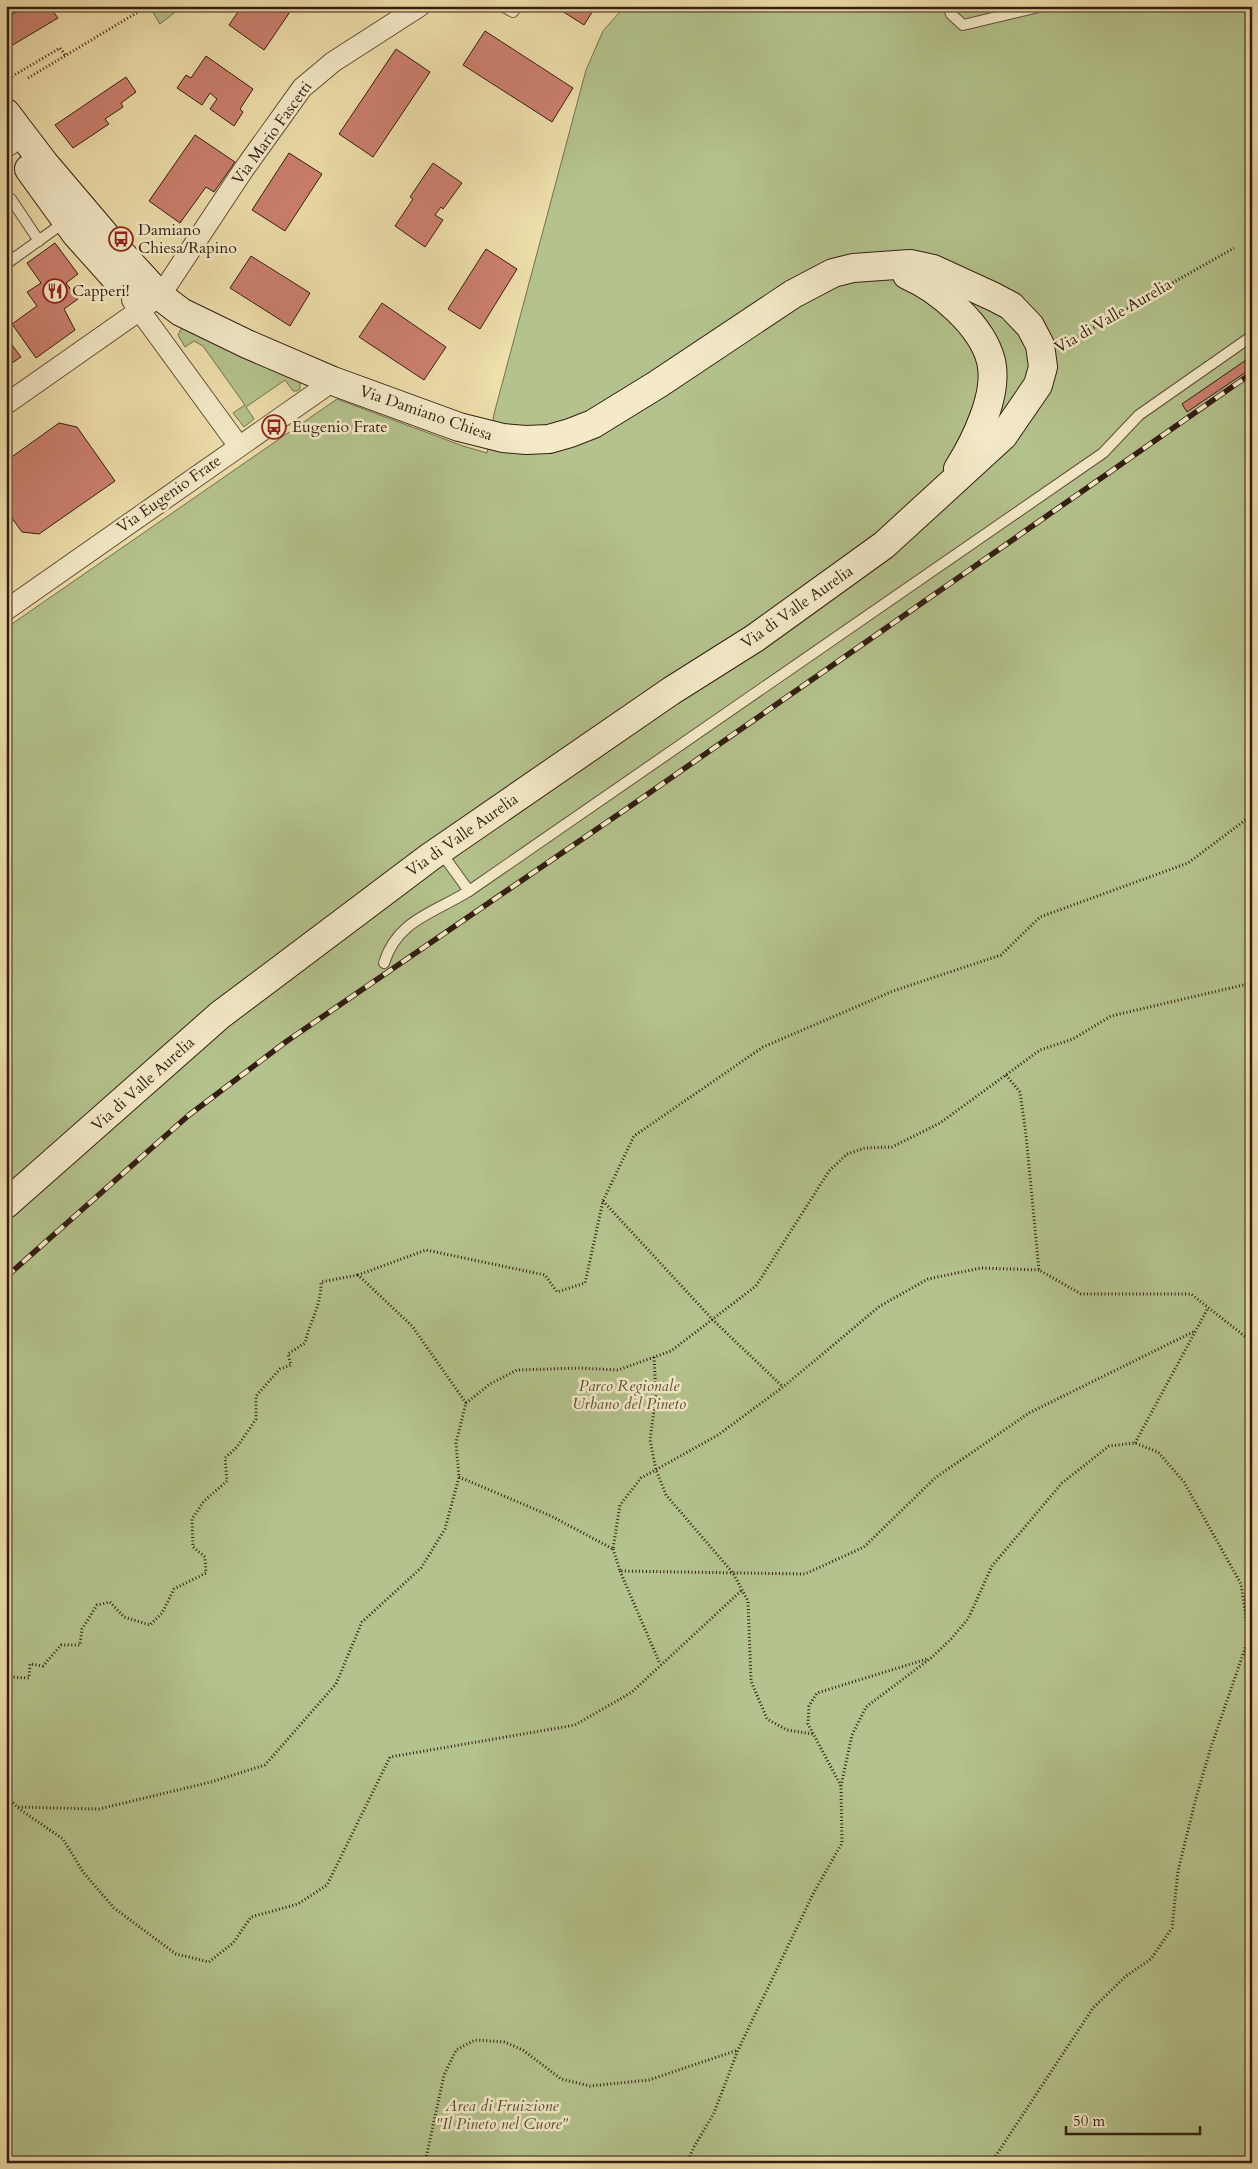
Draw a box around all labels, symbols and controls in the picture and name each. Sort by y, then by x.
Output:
street label: Via Mario Fascetti [227,76,317,189]
place label: Damiano Chiesa/Rapino [138,219,237,259]
bus stop icon: Damiano Chiesa/Rapino [108,226,134,252]
street label: Via di Valle Aurelia [1050,273,1176,359]
restaurant icon: Capperi! [42,278,68,304]
place label: Capperi! [72,280,130,302]
street label: Via Damiano Chiesa [357,380,496,446]
bus stop icon: Eugenio Frate [261,414,287,440]
place label: Eugenio Frate [292,416,388,438]
street label: Via Eugenio Frate [112,450,226,538]
street label: Via di Valle Aurelia [737,560,857,654]
street label: Via di Valle Aurelia [402,788,522,882]
street label: Via di Valle Aurelia [87,1032,199,1136]
park label: Parco Regionale Urbano del Pineto [572,1375,687,1415]
park label: Area di Fruizione "Il Pineto nel Cuore" [436,2095,569,2135]
scale bar [1066,2104,1199,2136]
text: 50 m [1073,2111,1105,2131]

